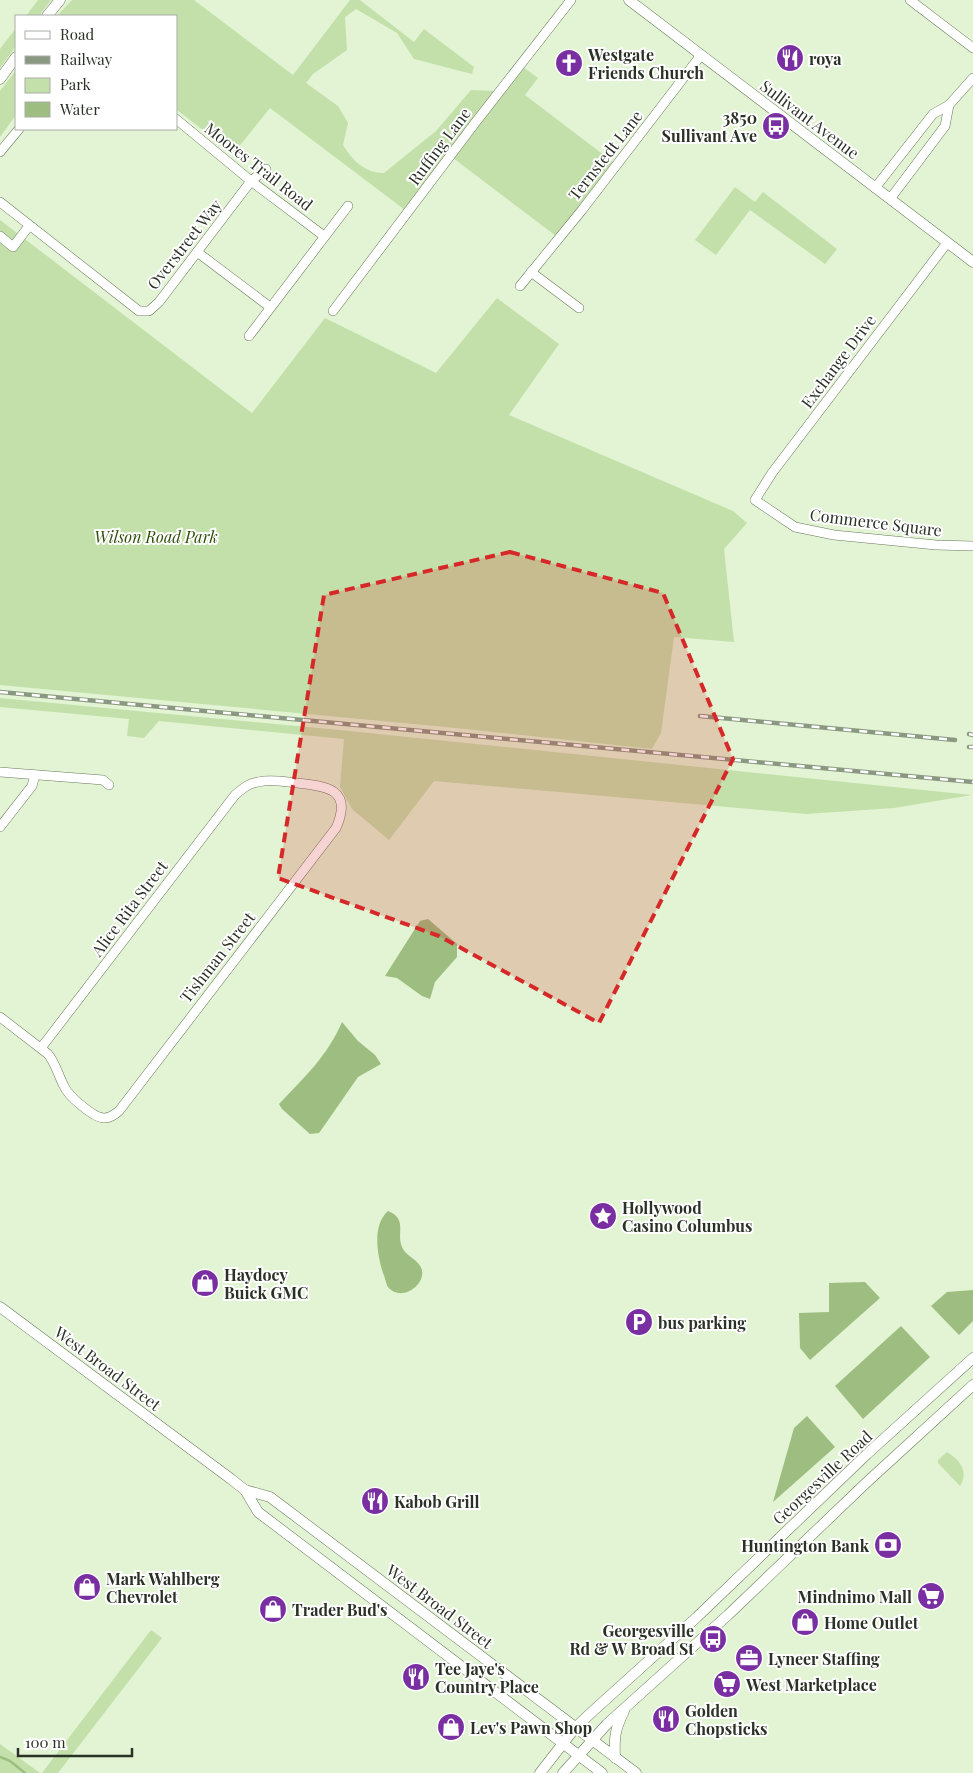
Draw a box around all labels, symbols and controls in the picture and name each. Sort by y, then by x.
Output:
legend [15,15,178,130]
text: Road [60,24,94,44]
restaurant icon: roya [775,43,805,73]
place label: Westgate Friends Church [587,44,704,83]
church icon: Westgate Friends Church [554,48,584,78]
place label: roya [809,48,842,69]
text: Railway [60,49,113,69]
text: Park [60,74,92,94]
street label: Sullivant Avenue [756,75,864,163]
text: Water [59,99,100,119]
street label: Ruffing Lane [403,103,475,189]
street label: Ternstedt Lane [563,106,647,204]
place label: 3850 Sullivant Ave [662,107,757,146]
bus stop icon: 3850 Sullivant Ave [761,111,791,141]
street label: Moores Trail Road [201,117,317,215]
street label: Overstreet Way [142,195,226,293]
street label: Exchange Drive [796,310,880,412]
street label: Commerce Square [809,503,943,541]
park label: Wilson Road Park [94,526,218,547]
street label: Alice Rita Street [86,856,172,961]
street label: Tishman Street [175,907,259,1007]
place label: Hollywood Casino Columbus [622,1197,752,1236]
place icon: Hollywood Casino Columbus [588,1201,618,1231]
place label: Haydocy Buick GMC [224,1264,308,1303]
shop icon: Haydocy Buick GMC [190,1268,220,1298]
parking icon: bus parking [624,1307,654,1337]
place label: bus parking [658,1312,746,1333]
street label: West Broad Street [50,1321,166,1415]
street label: Georgesville Road [768,1425,876,1529]
restaurant icon: Kabob Grill [360,1486,390,1516]
place label: Kabob Grill [394,1491,480,1512]
bank icon: Huntington Bank [873,1530,903,1560]
place label: Huntington Bank [741,1535,870,1556]
street label: West Broad Street [382,1559,498,1653]
place label: Mark Wahlberg Chevrolet [106,1568,220,1607]
shop icon: Mark Wahlberg Chevrolet [72,1572,102,1602]
supermarket icon: Mindnimo Mall [916,1581,946,1611]
place label: Mindnimo Mall [798,1586,912,1607]
shop icon: Trader Bud's [258,1594,288,1624]
place label: Trader Bud's [292,1599,387,1620]
shop icon: Home Outlet [790,1607,820,1637]
place label: Home Outlet [824,1612,919,1633]
place label: Georgesville Rd & W Broad St [570,1620,694,1659]
bus stop icon: Georgesville Rd & W Broad St [698,1624,728,1654]
office icon: Lyneer Staffing [734,1643,764,1673]
place label: Lyneer Staffing [768,1648,880,1669]
place label: Tee Jaye's Country Place [435,1658,539,1697]
restaurant icon: Tee Jaye's Country Place [401,1662,431,1692]
supermarket icon: West Marketplace [712,1669,742,1699]
place label: West Marketplace [745,1674,877,1695]
place label: Golden Chopsticks [685,1700,767,1739]
restaurant icon: Golden Chopsticks [651,1704,681,1734]
shop icon: Lev's Pawn Shop [436,1712,466,1742]
place label: Lev's Pawn Shop [470,1717,592,1738]
scale bar [18,1726,131,1758]
text: 100 m [25,1732,66,1752]

